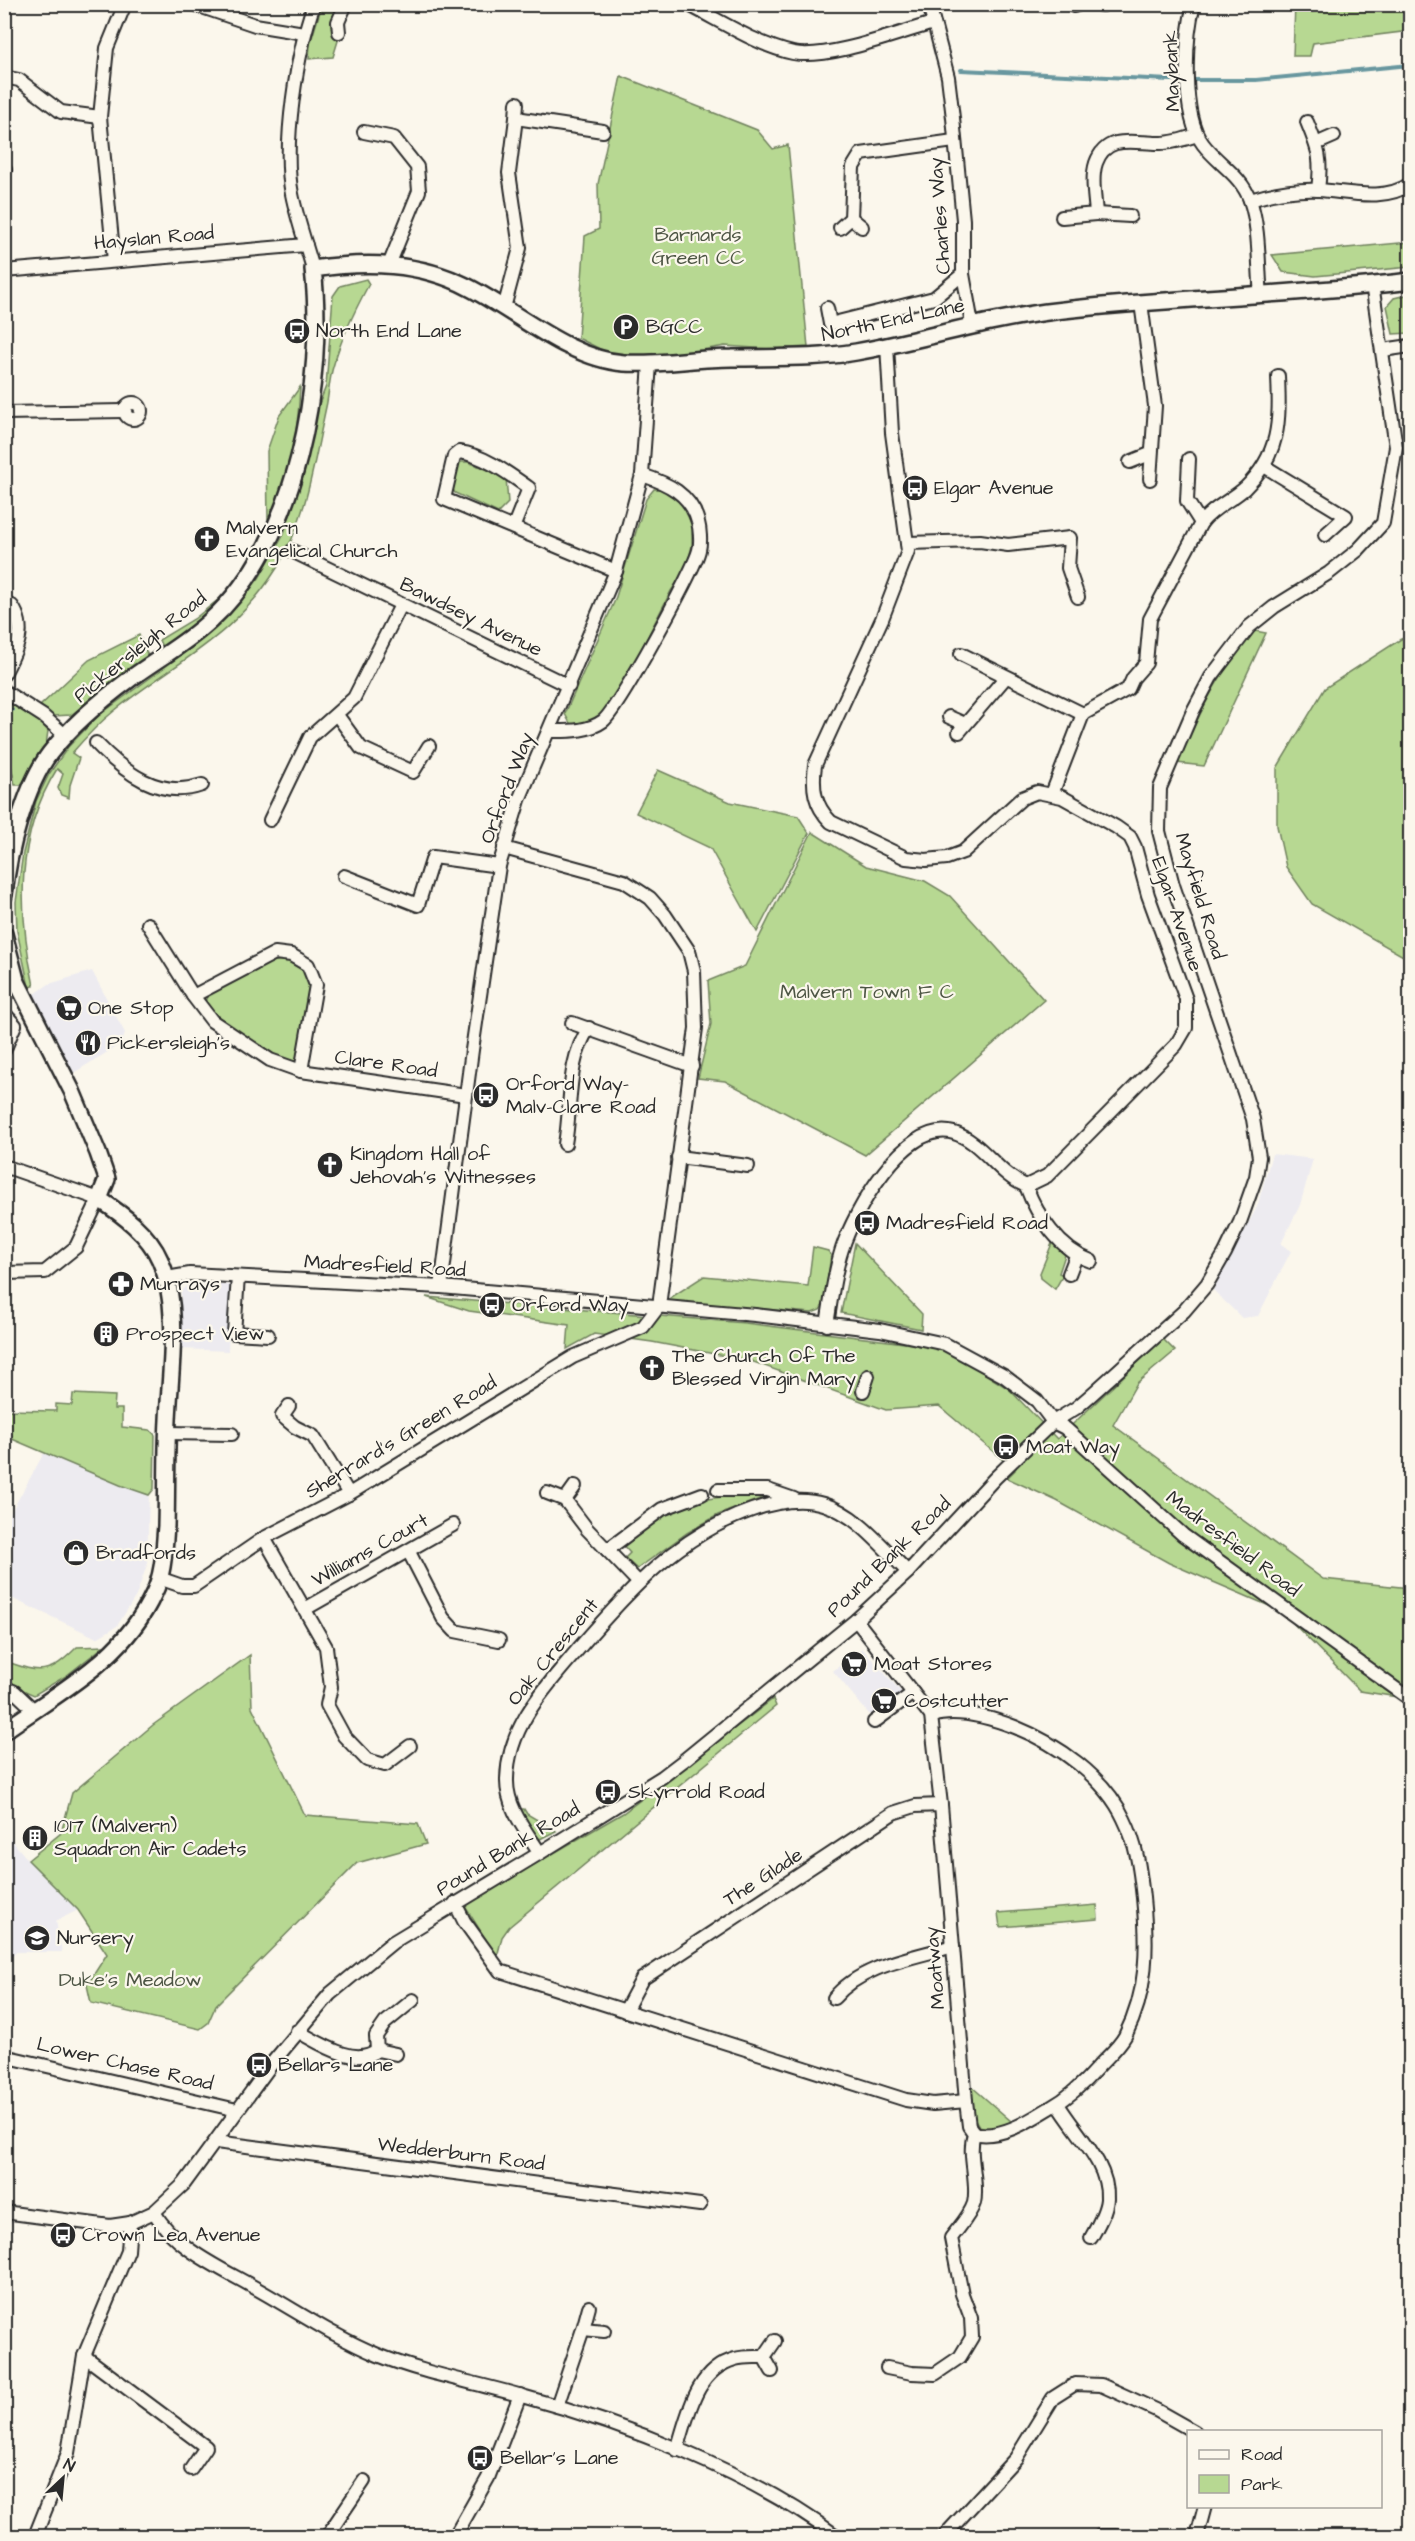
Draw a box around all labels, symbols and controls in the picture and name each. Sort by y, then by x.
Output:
street label: Maybank [1157,30,1188,112]
street label: Charles Way [922,156,959,275]
street label: Hayslan Road [93,219,215,258]
park label: Barnards Green CC [652,221,744,272]
street label: North End Lane [819,291,967,349]
parking icon: BGCC [611,312,641,342]
place label: BGCC [646,313,702,341]
bus stop icon: North End Lane [282,316,312,346]
place label: North End Lane [316,317,462,345]
bus stop icon: Elgar Avenue [900,473,930,503]
place label: Elgar Avenue [934,474,1054,503]
place label: Malvern Evangelical Church [226,514,398,566]
church icon: Malvern Evangelical Church [192,524,222,554]
street label: Bawdsey Avenue [394,570,547,665]
street label: Pickersleigh Road [68,585,213,710]
street label: Orford Way [473,728,542,848]
street label: Mayfield Road [1167,829,1233,963]
street label: Elgar Avenue [1143,853,1210,976]
park label: Malvern Town F C [780,978,954,1006]
supermarket icon: One Stop [54,993,84,1023]
place label: One Stop [88,994,174,1022]
restaurant icon: Pickersleigh's [73,1028,103,1058]
place label: Pickersleigh's [107,1029,230,1058]
street label: Clare Road [333,1043,439,1085]
place label: Orford Way- Malv-Clare Road [506,1070,656,1121]
bus stop icon: Orford Way- Malv-Clare Road [471,1080,501,1110]
place label: Kingdom Hall of Jehovah's Witnesses [350,1140,536,1191]
church icon: Kingdom Hall of Jehovah's Witnesses [315,1150,345,1180]
bus stop icon: Madresfield Road [852,1208,882,1238]
place label: Madresfield Road [886,1209,1048,1237]
street label: Madresfield Road [303,1248,467,1284]
pharmacy icon: Murrays [106,1269,136,1299]
place label: Murrays [140,1270,220,1299]
bus stop icon: Orford Way [477,1290,507,1320]
place label: Orford Way [512,1291,629,1320]
building icon: Prospect View [91,1319,121,1349]
place label: Prospect View [126,1320,264,1348]
place label: The Church Of The Blessed Virgin Mary [672,1342,856,1394]
church icon: The Church Of The Blessed Virgin Mary [637,1353,667,1383]
street label: Sherrard's Green Road [300,1369,502,1505]
bus stop icon: Moat Way [991,1432,1021,1462]
place label: Moat Way [1026,1433,1120,1462]
street label: Madresfield Road [1160,1484,1306,1604]
street label: Pound Bank Road [821,1490,957,1624]
street label: Williams Court [307,1506,433,1594]
shop icon: Bradfords [61,1538,91,1568]
place label: Bradfords [96,1539,196,1567]
street label: Oak Crescent [501,1592,605,1712]
supermarket icon: Moat Stores [839,1649,869,1679]
place label: Moat Stores [874,1650,992,1678]
supermarket icon: Costcutter [869,1686,899,1716]
place label: Costcutter [904,1687,1008,1715]
bus stop icon: Skyrrold Road [593,1777,623,1807]
place label: Skyrrold Road [628,1778,765,1807]
street label: Pound Bank Road [431,1795,585,1903]
place label: 1017 (Malvern) Squadron Air Cadets [54,1812,246,1863]
building icon: 1017 (Malvern) Squadron Air Cadets [20,1823,50,1853]
street label: The Glade [718,1841,808,1913]
school or university icon: Nursery [22,1923,52,1953]
place label: Nursery [57,1924,134,1953]
street label: Moatway [917,1925,954,2011]
park label: Duke's Meadow [59,1966,201,1994]
street label: Lower Chase Road [34,2030,216,2098]
bus stop icon: Bellars Lane [244,2050,274,2080]
place label: Bellars Lane [278,2051,394,2079]
street label: Wedderburn Road [376,2130,546,2178]
bus stop icon: Crown Lea Avenue [48,2220,78,2250]
place label: Crown Lea Avenue [82,2221,261,2249]
legend [1187,2430,1382,2508]
text: Road [1241,2442,1282,2467]
bus stop icon: Bellar's Lane [465,2443,495,2473]
place label: Bellar's Lane [500,2444,619,2472]
north arrow [33,2448,93,2508]
text: N [60,2453,78,2478]
text: Park [1241,2472,1283,2497]

